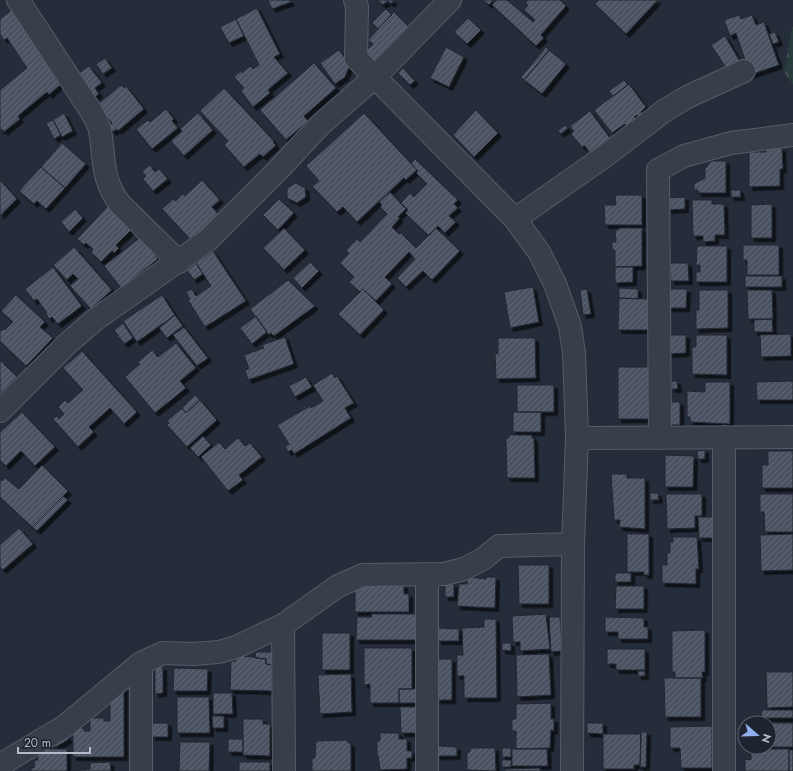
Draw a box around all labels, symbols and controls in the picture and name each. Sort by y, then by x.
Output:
north arrow [737,715,777,755]
scale bar [18,729,90,755]
text: N [757,732,775,745]
text: 20 m [24,734,51,752]

